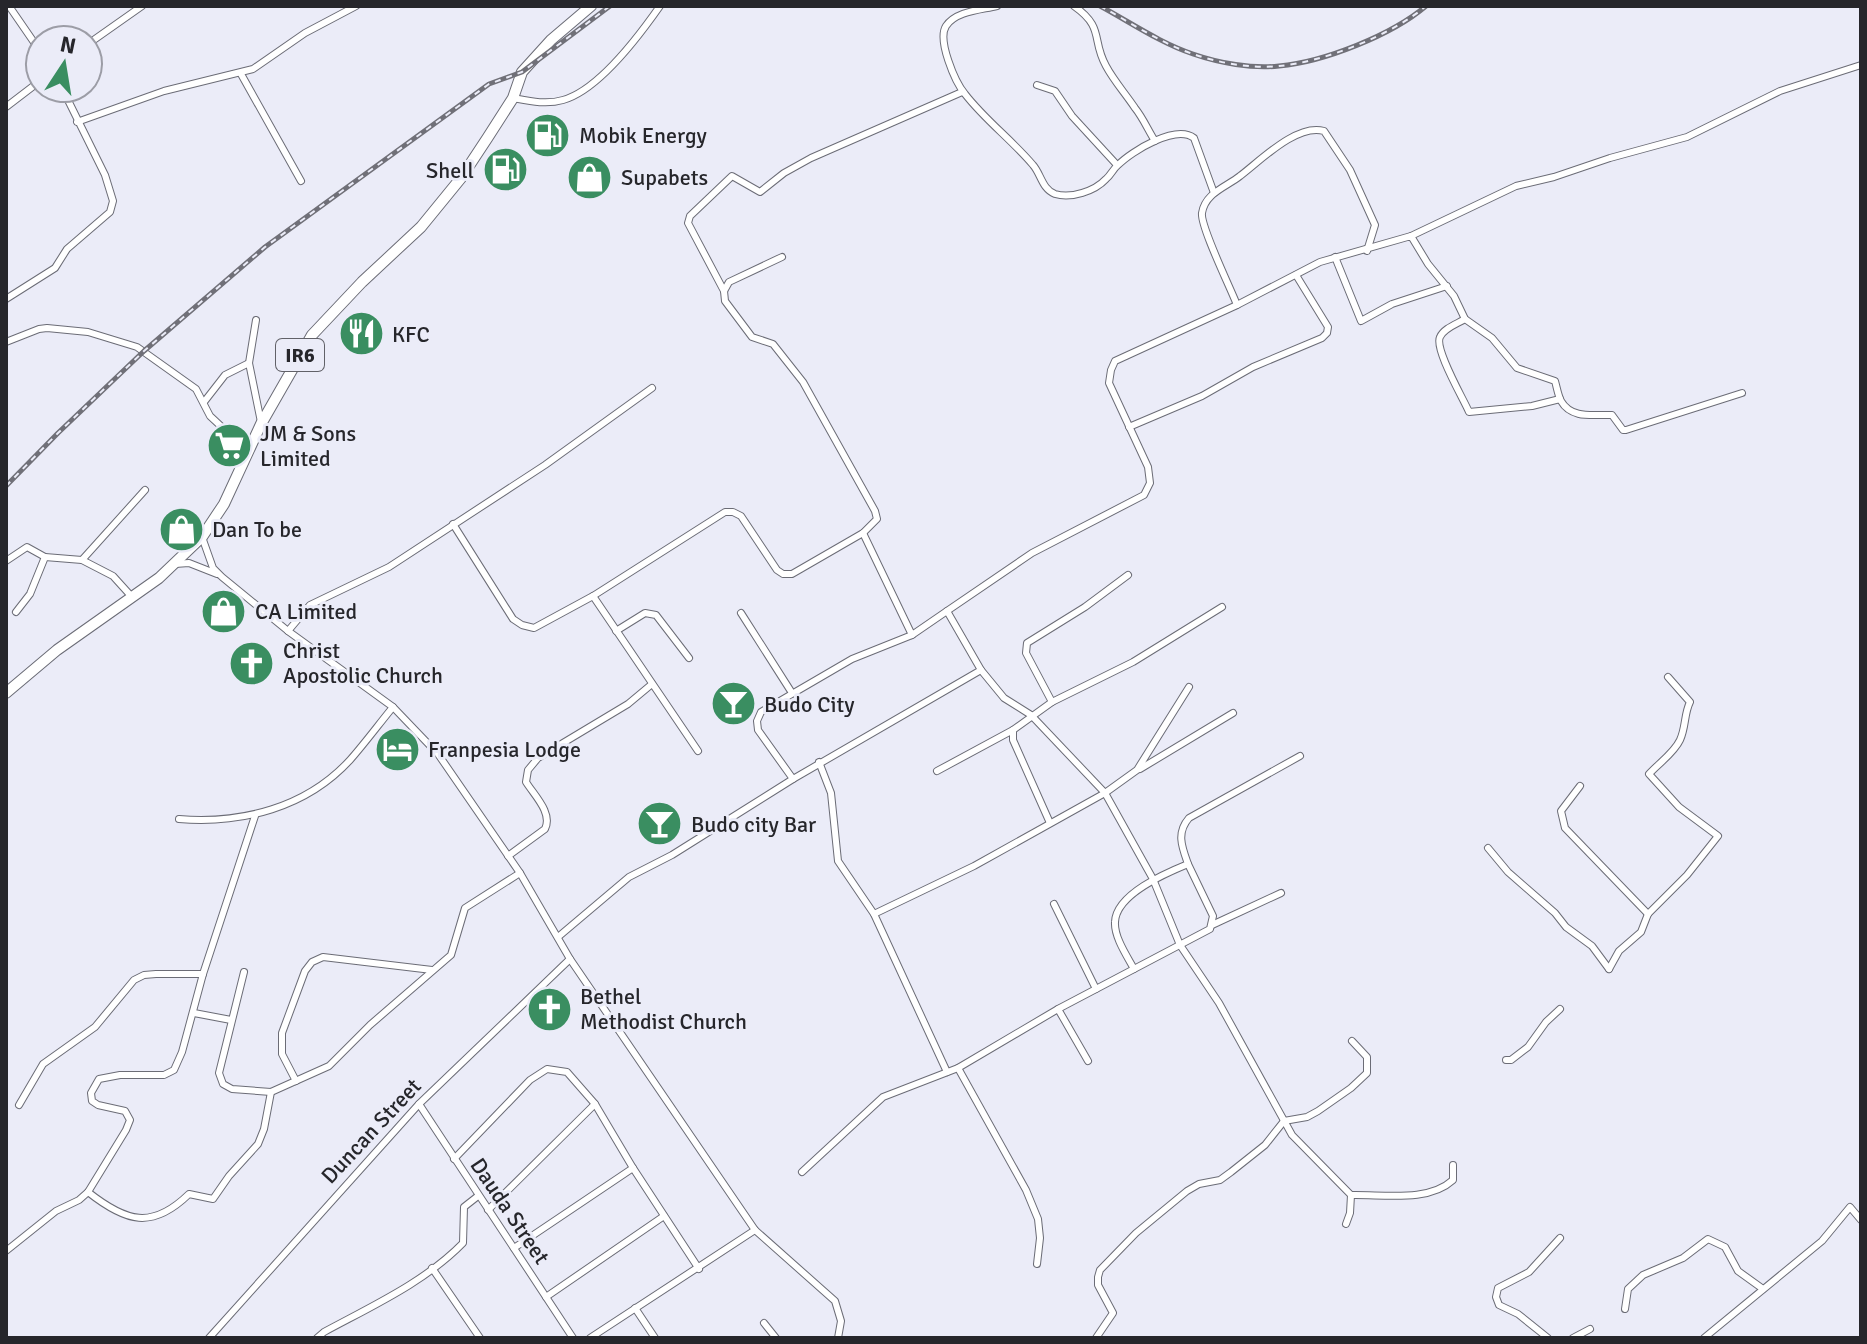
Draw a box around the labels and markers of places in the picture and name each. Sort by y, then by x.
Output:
fuel station icon: Mobik Energy [524,111,572,159]
place label: Mobik Energy [579,122,708,149]
fuel station icon: Shell [481,146,529,194]
shop icon: Supabets [566,153,614,201]
place label: Shell [426,157,474,184]
place label: Supabets [621,164,708,191]
restaurant icon: KFC [337,310,385,358]
place label: KFC [392,321,430,348]
place label: JM & Sons Limited [260,420,356,472]
supermarket icon: JM & Sons Limited [205,422,253,470]
shop icon: Dan To be [157,505,205,553]
place label: Dan To be [212,516,302,543]
shop icon: CA Limited [200,587,248,635]
place label: CA Limited [255,598,357,625]
place label: Christ Apostolic Church [283,637,443,689]
church icon: Christ Apostolic Church [228,639,276,687]
bar icon: Budo City [709,680,757,728]
place label: Budo City [764,691,855,718]
hotel icon: Franpesia Lodge [373,725,421,773]
place label: Franpesia Lodge [428,736,581,763]
bar icon: Budo city Bar [636,800,684,848]
place label: Budo city Bar [691,811,816,838]
place label: Bethel Methodist Church [580,983,747,1035]
church icon: Bethel Methodist Church [525,985,573,1033]

